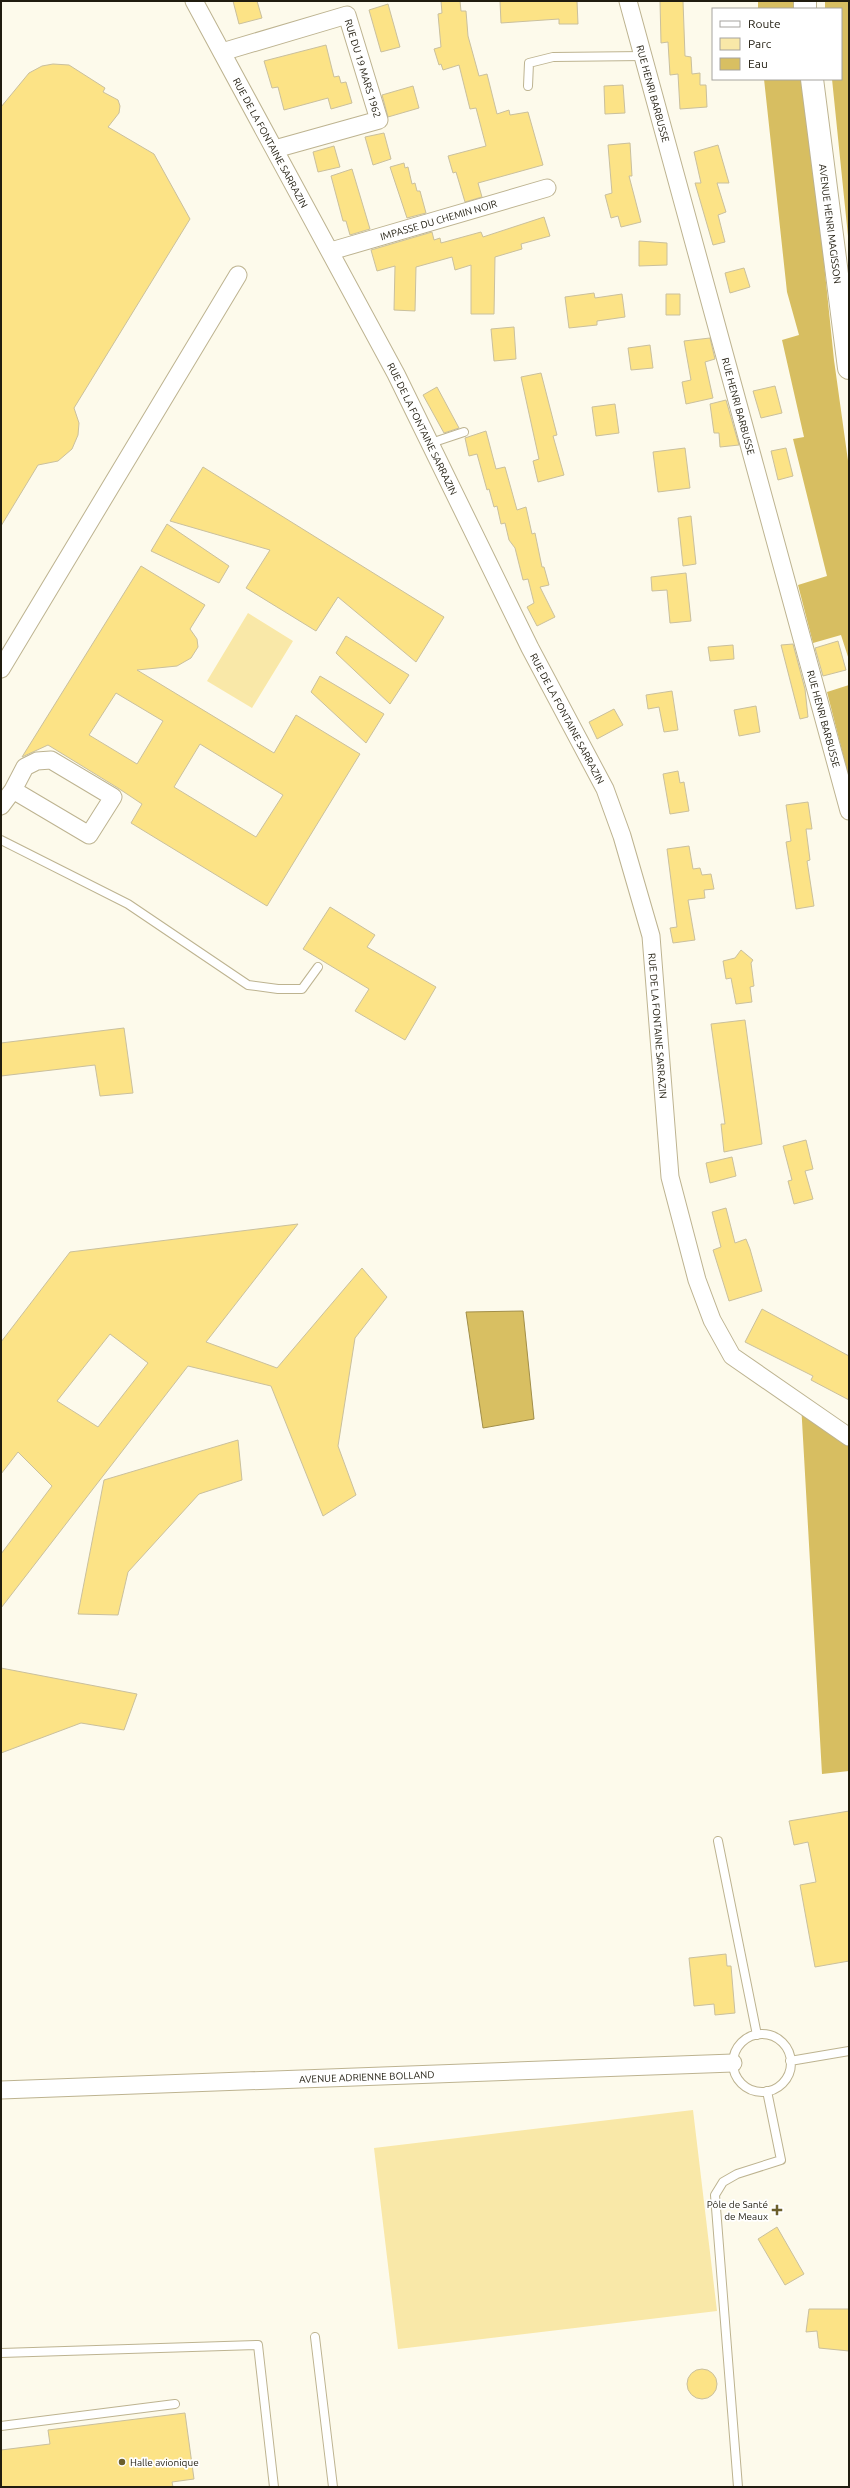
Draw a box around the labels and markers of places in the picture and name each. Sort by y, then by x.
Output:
place label: Pôle de Santé de Meaux [707,2199,768,2222]
marker: Pôle de Santé de Meaux [771,2204,783,2216]
marker: Halle avionique [117,2457,127,2467]
place label: Halle avionique [130,2457,199,2468]

